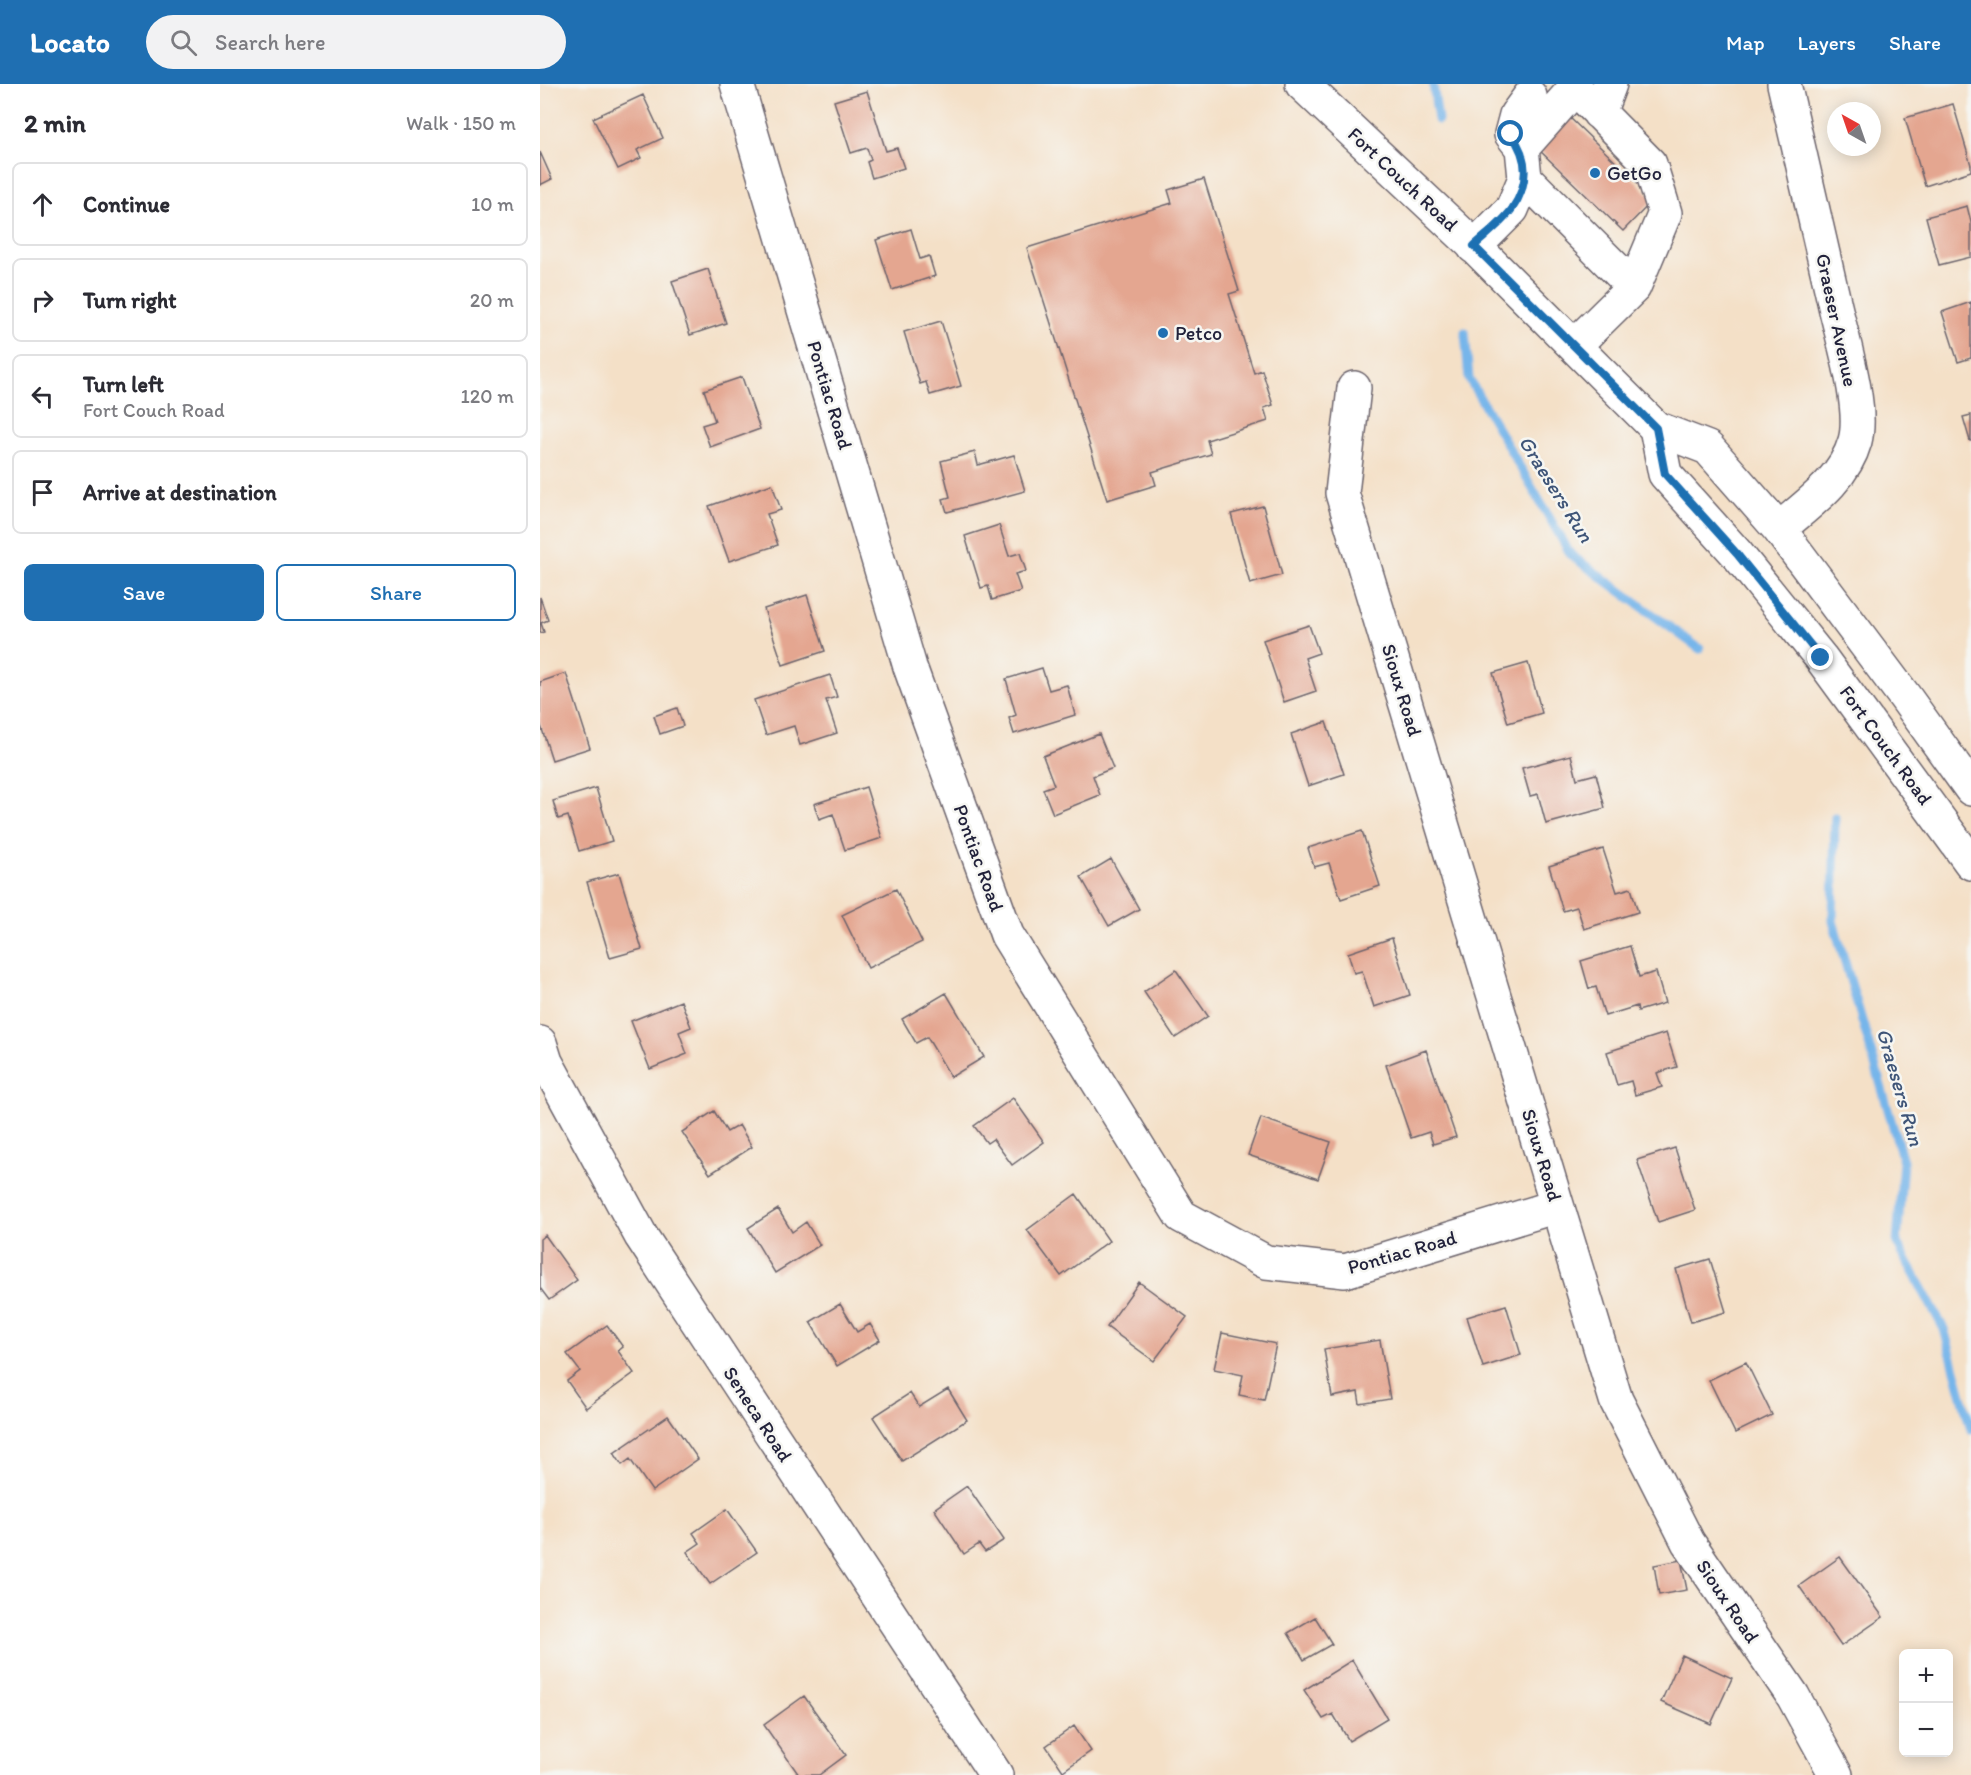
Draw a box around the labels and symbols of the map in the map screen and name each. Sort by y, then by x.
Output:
north arrow [1827,102,1881,156]
route start [1497,120,1523,146]
street label: Fort Couch Road [1343,122,1463,236]
place label: GetGo [1607,161,1662,185]
marker: GetGo [1588,166,1602,180]
street label: Graeser Avenue [1811,251,1863,389]
place label: Petco [1175,321,1222,345]
marker: Petco [1156,326,1170,340]
street label: Pontiac Road [802,338,858,452]
water label: Graesers Run [1514,431,1600,547]
street label: Sioux Road [1377,641,1427,739]
route end [1807,644,1833,670]
street label: Fort Couch Road [1835,681,1938,810]
street label: Pontiac Road [949,801,1009,915]
water label: Graesers Run [1872,1025,1929,1149]
street label: Sioux Road [1517,1106,1567,1204]
street label: Pontiac Road [1345,1225,1459,1279]
street label: Seneca Road [718,1362,798,1466]
street label: Sioux Road [1691,1555,1765,1647]

